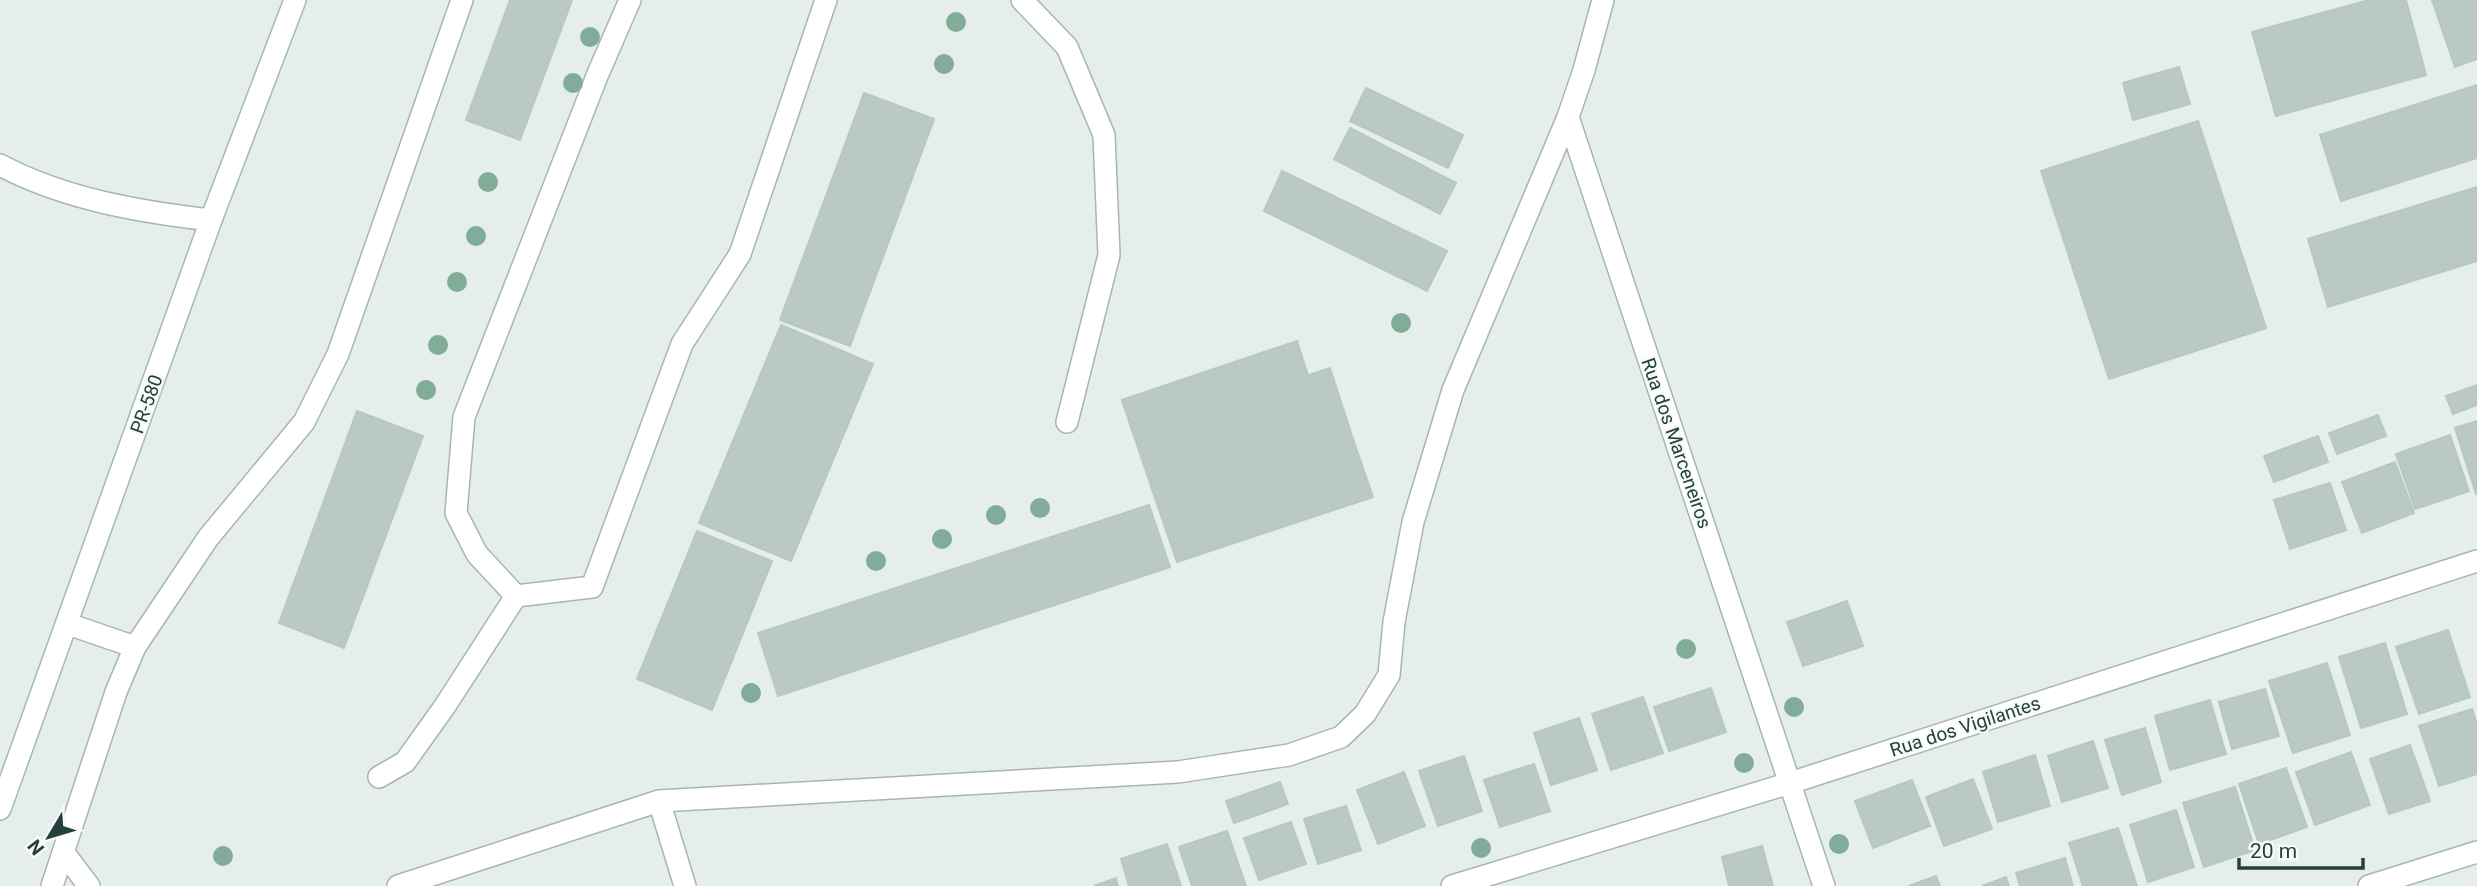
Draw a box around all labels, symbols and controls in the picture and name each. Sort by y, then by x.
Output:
street label: Rua dos Marceneiros [1637,355,1716,531]
street label: PR-580 [125,372,168,437]
street label: Rua dos Vigilantes [1887,691,2043,762]
north arrow [14,802,84,872]
scale bar [2239,826,2363,870]
text: N [23,835,49,860]
text: 20 m [2250,839,2297,863]

